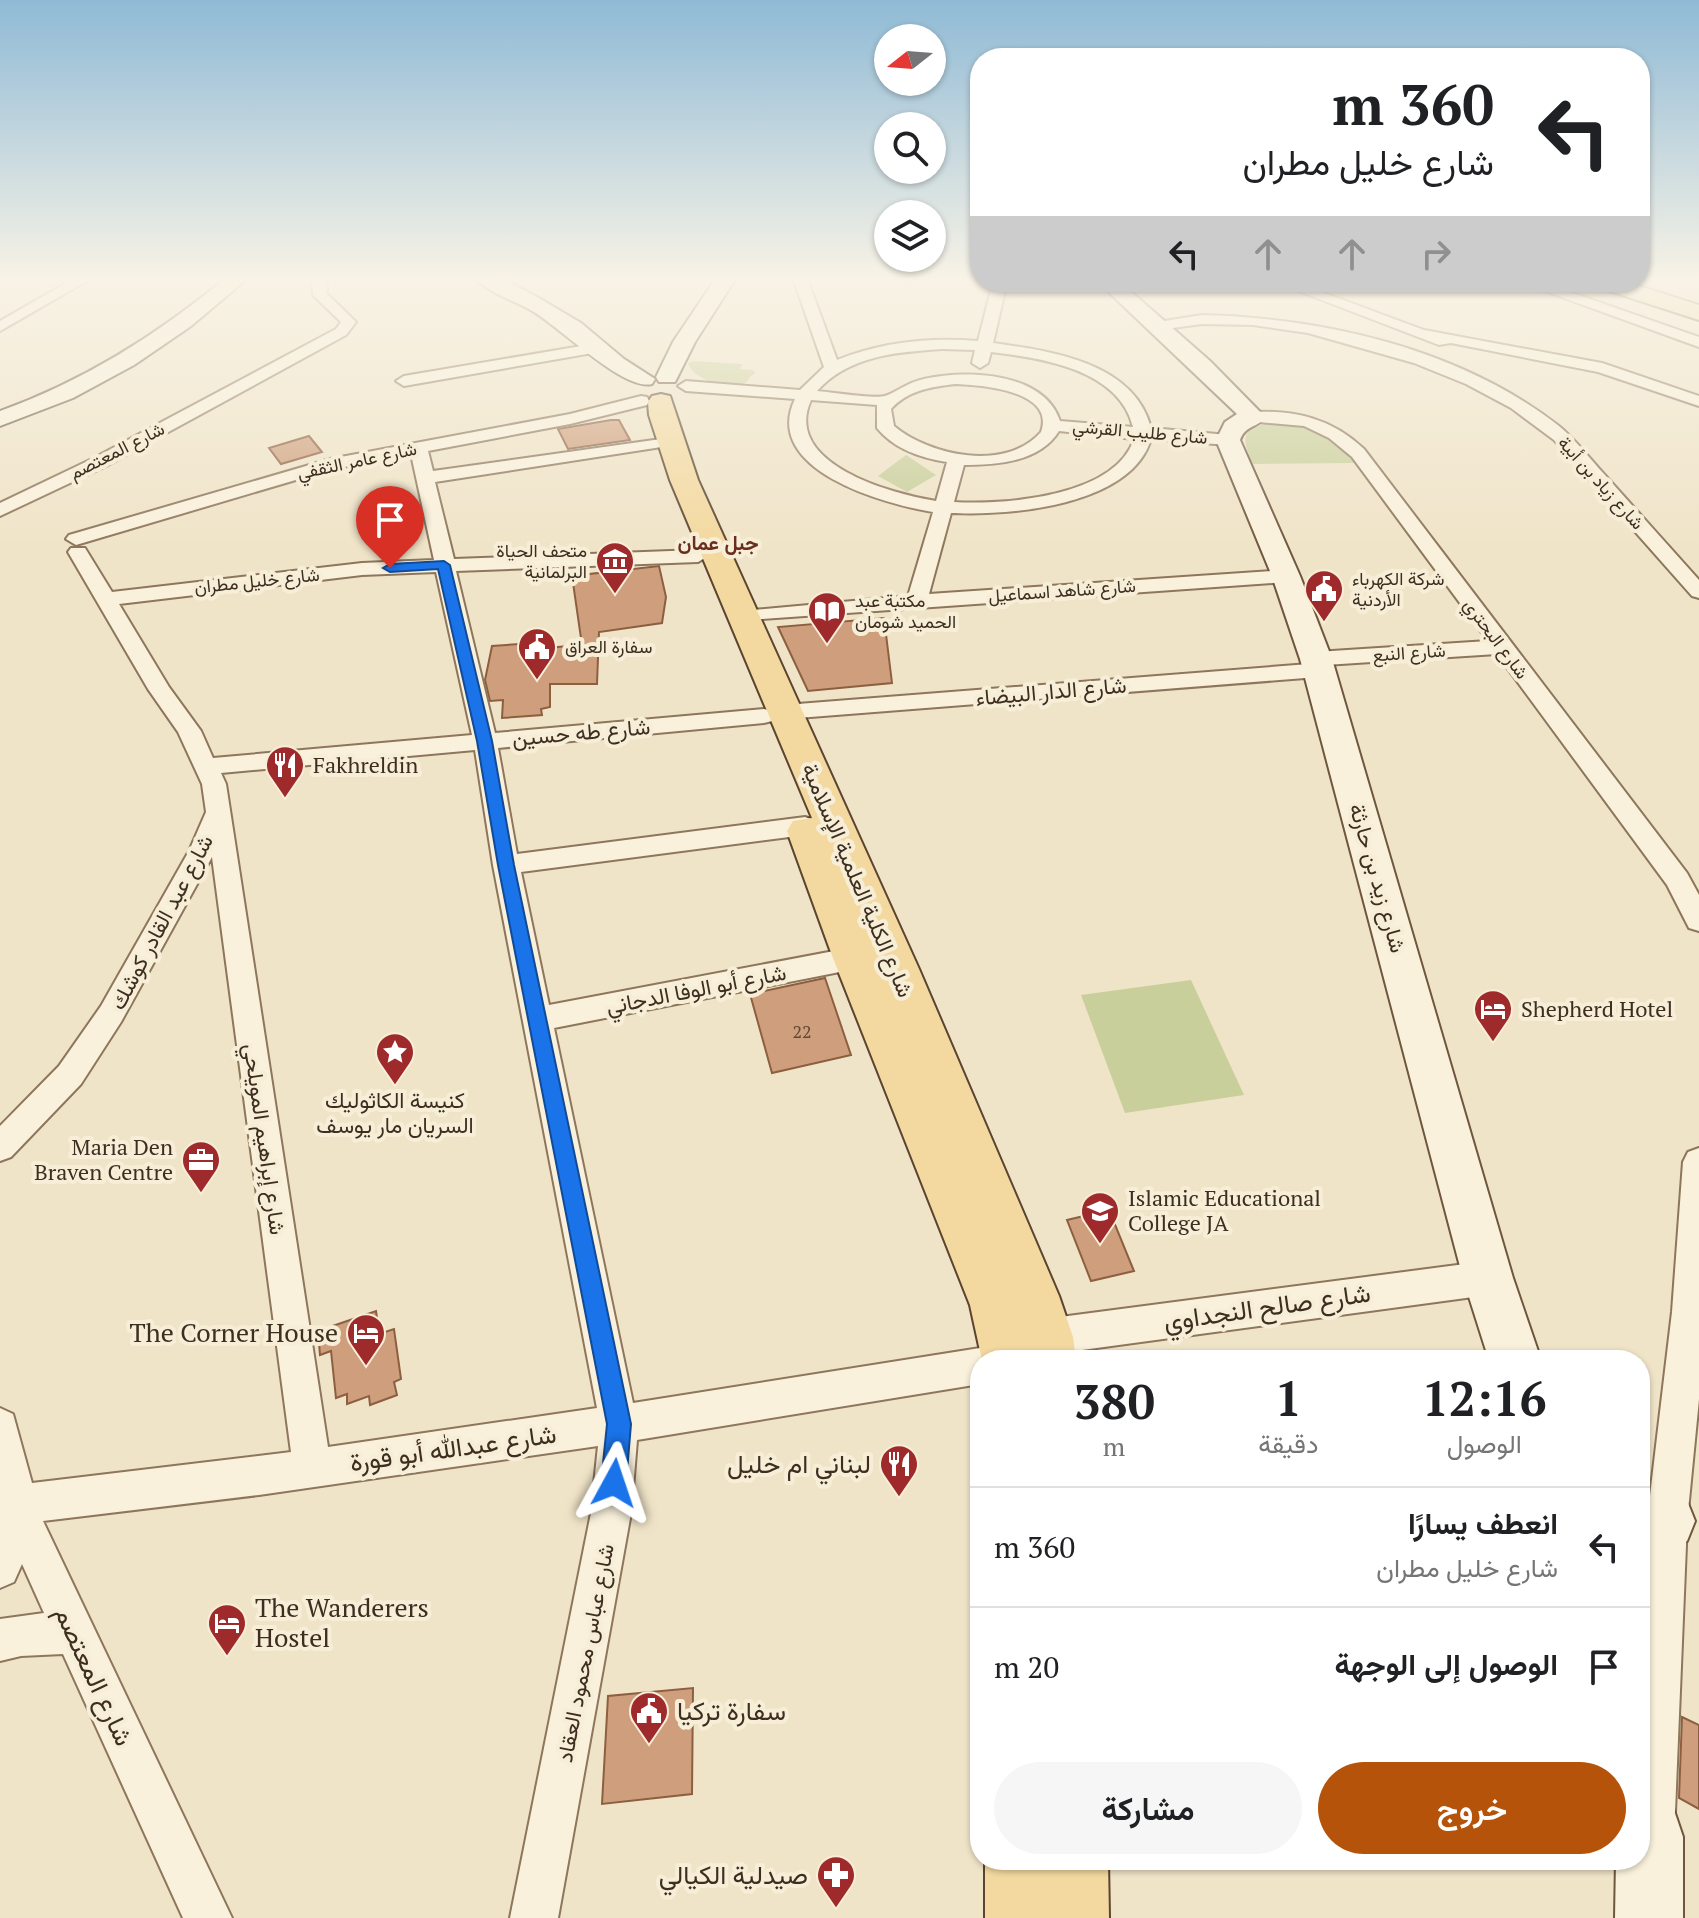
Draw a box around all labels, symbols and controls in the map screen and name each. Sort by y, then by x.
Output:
north arrow [874,24,946,96]
map controls [874,24,946,272]
text: 360 m [1332,67,1494,141]
icon: left [1522,80,1626,184]
button: search [874,112,946,184]
text: شارع خليل مطران [1242,138,1494,185]
button: layers [874,200,946,272]
icon: left [1162,232,1206,276]
icon: ahead [1246,232,1290,276]
icon: ahead [1330,232,1374,276]
icon: right [1414,232,1458,276]
street label: شارع طليب القرشي [1071,413,1209,453]
street label: شارع المعتصم [65,416,169,485]
street label: شارع زياد بن أبية [1553,430,1650,535]
street label: شارع عامر الثقفي [295,436,420,488]
pin [356,486,424,568]
icon: arrive [368,498,412,542]
district label: جبل عمان [677,529,759,556]
place label: متحف الحياة البرلمانية [496,538,587,583]
museum icon: متحف الحياة البرلمانية [594,540,636,595]
street label: شارع خليل مطران [193,561,321,600]
place label: شركة الكهرباء الأردنية [1352,566,1445,611]
public building icon: شركة الكهرباء الأردنية [1303,568,1345,623]
street label: شارع شاهد اسماعيل [987,573,1137,608]
place label: مكتبة عبد الحميد شومان [855,588,956,633]
library icon: مكتبة عبد الحميد شومان [806,590,848,645]
street label: شارع البحتري [1456,593,1535,686]
public building icon: سفارة العراق [516,626,558,681]
place label: سفارة العراق [565,634,652,658]
street label: شارع النبع [1372,637,1446,668]
street label: شارع الدار البيضاء [974,669,1128,713]
street label: شارع طه حسين [511,711,651,753]
restaurant icon: Fakhreldin [264,744,306,799]
place label: Fakhreldin [313,750,418,779]
street label: شارع الكلية العلمية الإسلامية [795,758,921,1002]
street label: شارع زيد بن حارثة [1342,800,1414,956]
street label: شارع عبد القادر كوشك [102,829,220,1015]
street label: شارع أبو الوفا الدجاني [603,957,789,1025]
hotel icon: Shepherd Hotel [1472,988,1514,1043]
place label: Shepherd Hotel [1521,994,1673,1023]
house number: 22 [792,1019,812,1043]
place icon: كنيسة الكاثوليك السريان مار يوسف [374,1031,416,1086]
street label: شارع إبراهيم المويلحي [233,1041,293,1237]
place label: كنيسة الكاثوليك السريان مار يوسف [316,1085,474,1139]
place label: Maria Den Braven Centre [34,1132,173,1186]
office icon: Maria Den Braven Centre [180,1139,222,1194]
place label: Islamic Educational College JA [1128,1183,1321,1237]
school or university icon: Islamic Educational College JA [1079,1190,1121,1245]
street label: شارع صالح النجداوي [1161,1275,1373,1342]
hotel icon: The Corner House [345,1312,387,1367]
place label: The Corner House [129,1315,338,1349]
text: 1 [1275,1366,1302,1430]
text: 12:16 [1422,1366,1547,1430]
text: 380 [1073,1369,1155,1433]
street label: شارع عبدالله أبو قورة [347,1416,559,1480]
text: دقيقة [1258,1426,1318,1460]
text: الوصول [1447,1426,1522,1460]
text: m [1103,1429,1125,1463]
position arrow [572,1441,656,1525]
restaurant icon: لبناني ام خليل [878,1443,920,1498]
place label: لبناني ام خليل [727,1446,871,1485]
text: انعطف يسارًا [1408,1503,1558,1543]
icon: left [1582,1525,1626,1569]
text: 360 m [994,1527,1075,1567]
street label: شارع عباس محمود العقاد [549,1541,621,1765]
text: شارع خليل مطران [1376,1550,1558,1584]
place label: The Wanderers Hostel [255,1590,429,1654]
street label: شارع المعتصم [46,1600,142,1752]
hotel icon: The Wanderers Hostel [206,1602,248,1657]
text: الوصول إلى الوجهة [1334,1644,1558,1684]
icon: arrive [1582,1645,1626,1689]
text: 20 m [994,1647,1059,1687]
public building icon: سفارة تركيا [628,1690,670,1745]
place label: سفارة تركيا [677,1693,786,1727]
button: مشاركة [994,1762,1302,1854]
button: خروج [1318,1762,1626,1854]
pharmacy icon: صيدلية الكيالي [815,1854,857,1909]
place label: صيدلية الكيالي [659,1857,808,1896]

